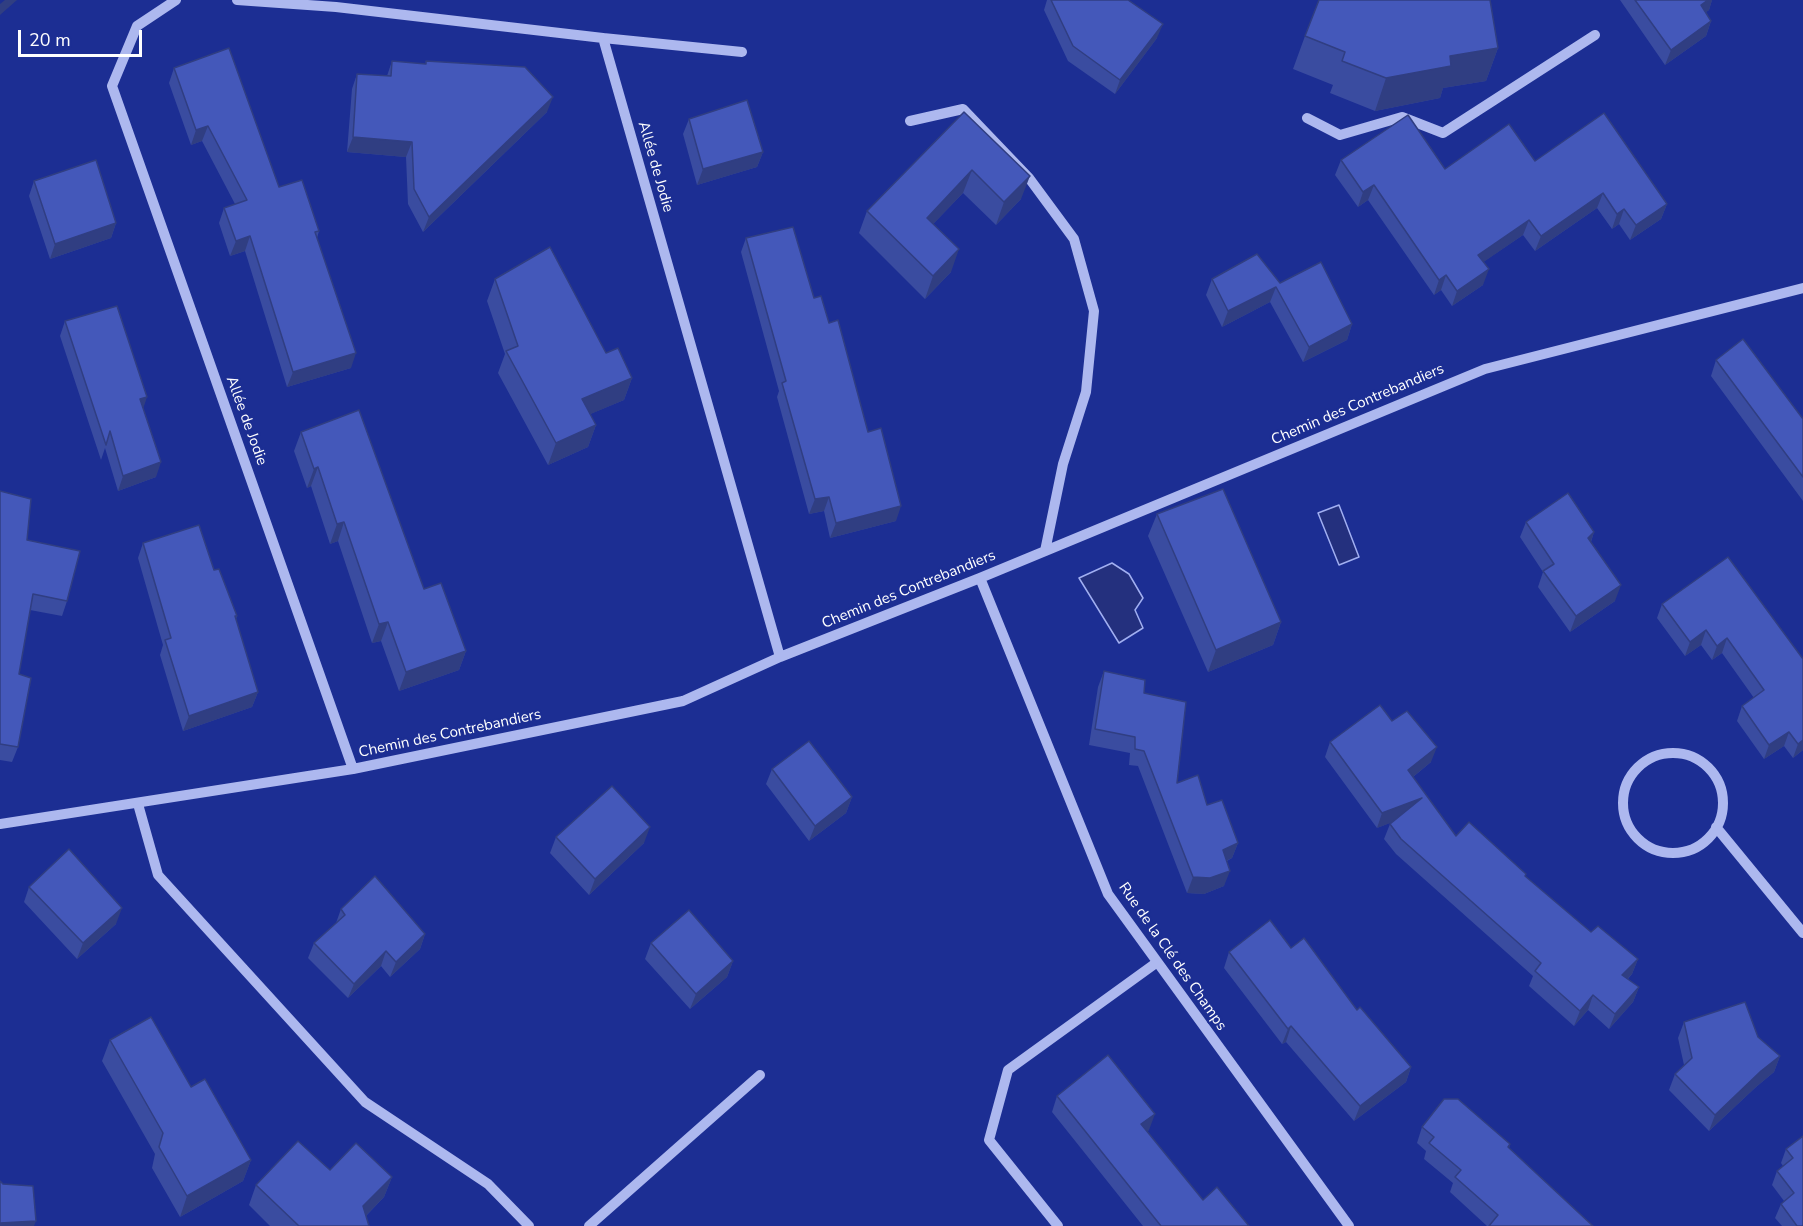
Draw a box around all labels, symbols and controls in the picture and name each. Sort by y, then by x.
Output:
scale bar [21,18,146,56]
text: 20 m [29,28,71,52]
street label: Allée de Jodie [633,120,677,214]
street label: Chemin des Contrebandiers [1269,360,1447,450]
street label: Allée de Jodie [222,374,270,468]
street label: Chemin des Contrebandiers [819,547,999,633]
street label: Chemin des Contrebandiers [357,706,543,762]
street label: Rue de la Clé des Champs [1114,880,1230,1034]

